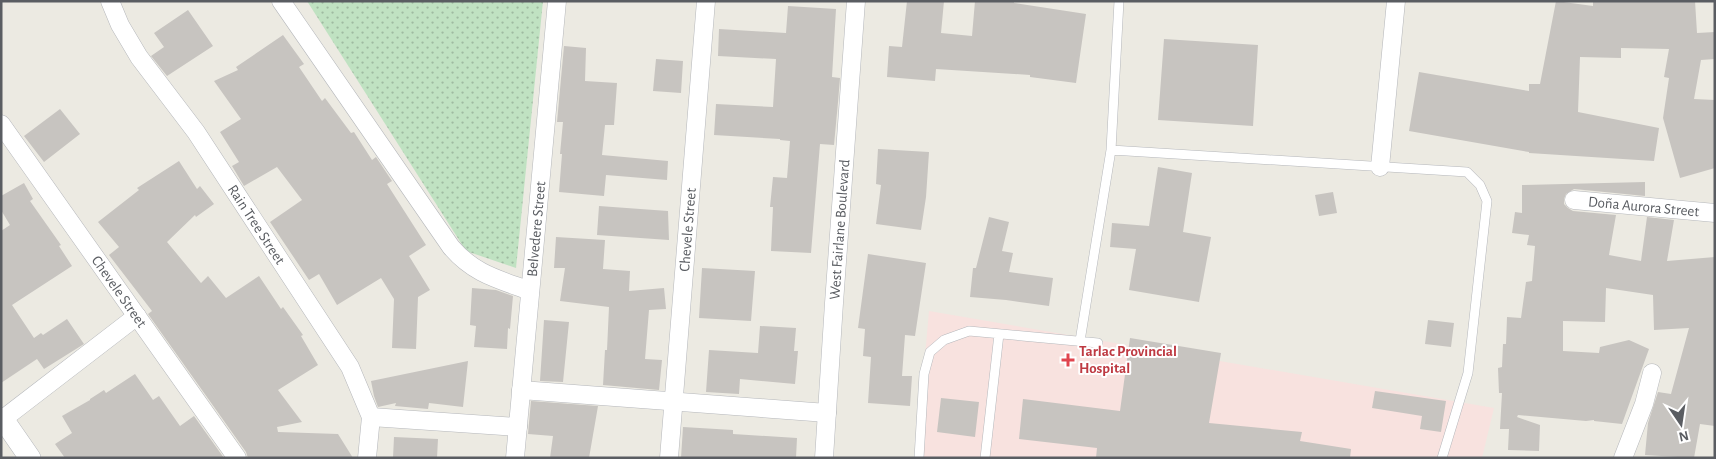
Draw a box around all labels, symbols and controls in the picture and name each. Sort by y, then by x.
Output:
street label: West Fairlane Boulevard [827,159,852,300]
street label: Belvedere Street [524,180,548,277]
street label: Rain Tree Street [225,182,288,267]
street label: Chevele Street [677,187,698,272]
street label: Doña Aurora Street [1587,194,1700,219]
street label: Chevele Street [89,253,150,330]
place label: Tarlac Provincial Hospital [1079,344,1177,376]
marker: Tarlac Provincial Hospital [1061,353,1075,367]
north arrow [1656,399,1706,449]
text: N [1677,428,1690,444]

